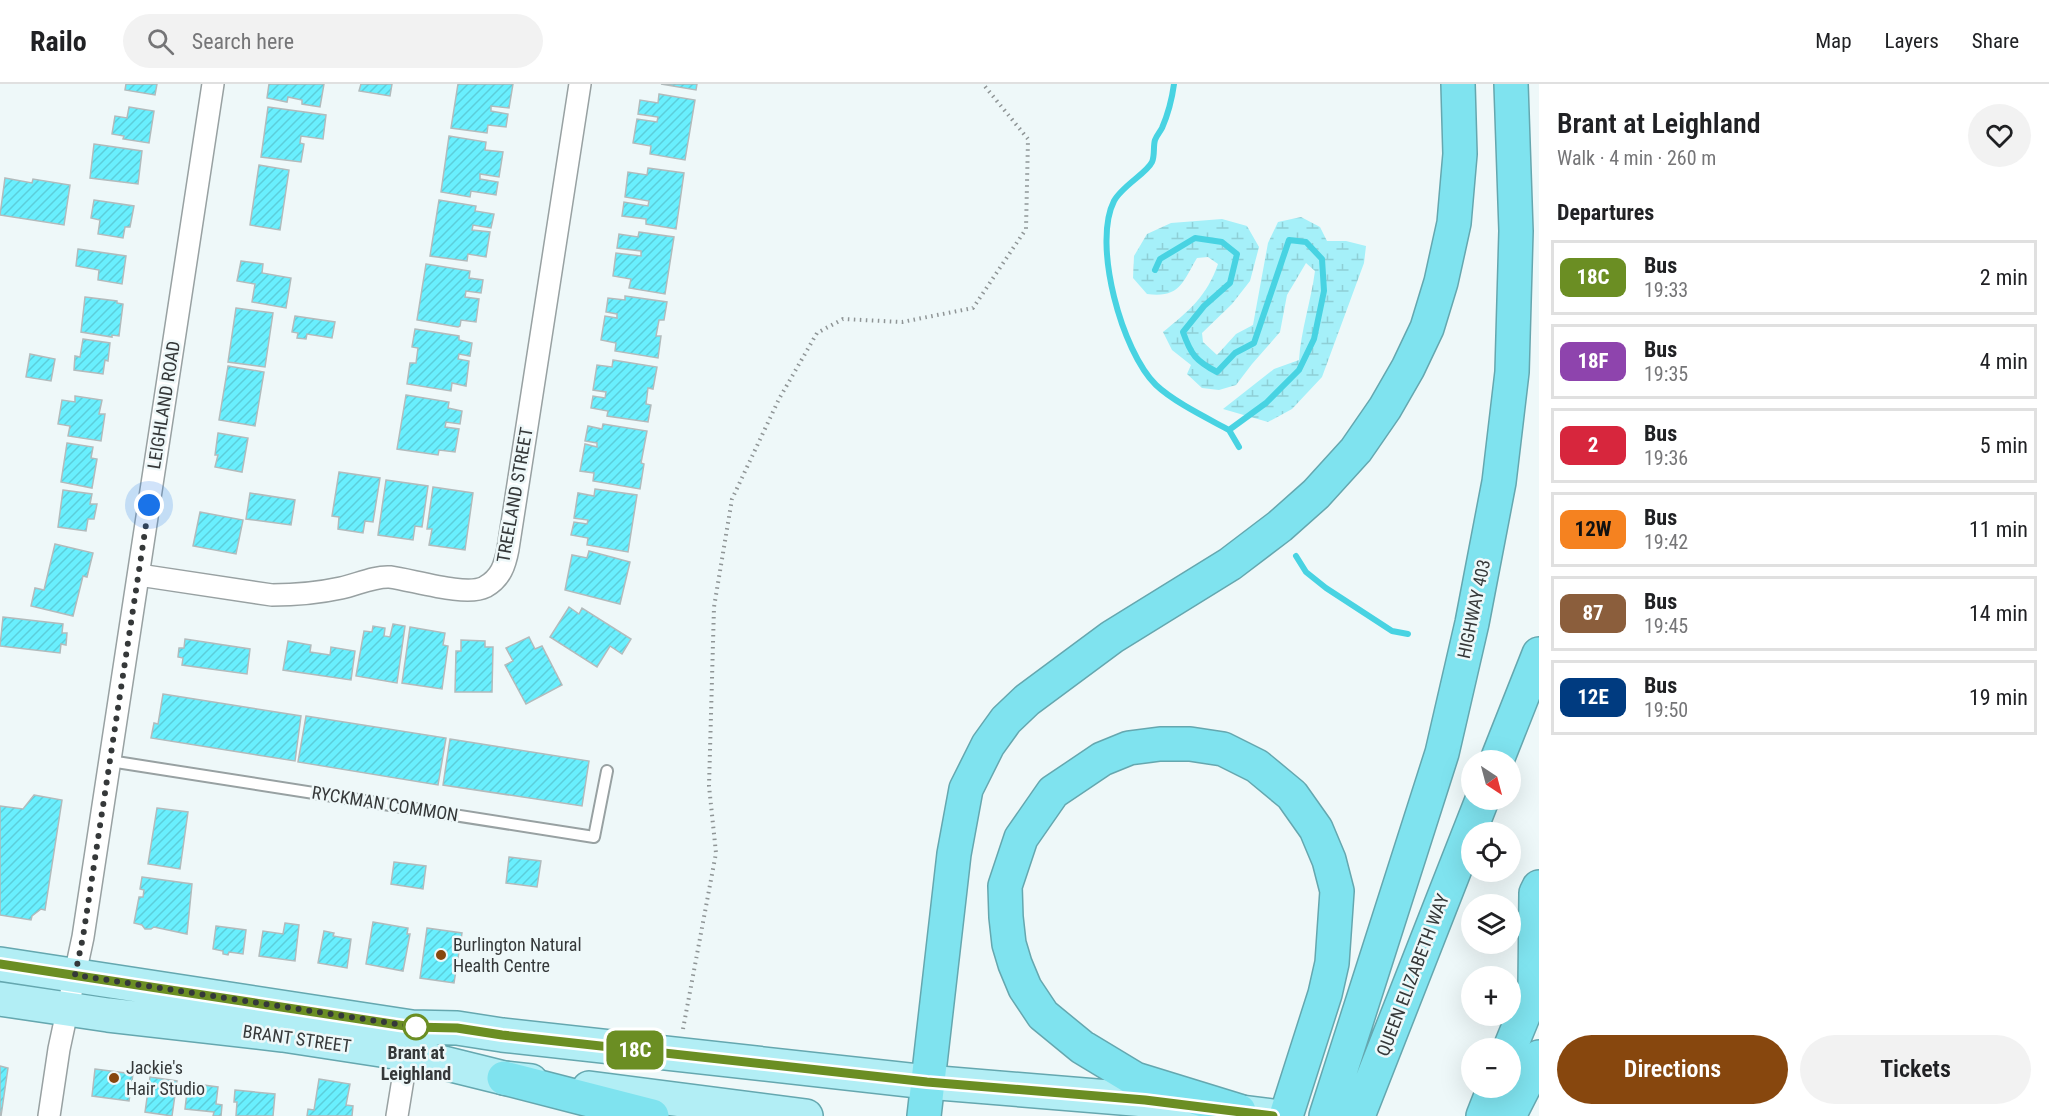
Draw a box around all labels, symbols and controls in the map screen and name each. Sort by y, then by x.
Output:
search box [123,14,543,68]
text: Railo [30,25,87,58]
icon: search [144,25,177,58]
text: Search here [192,29,294,54]
text: Map [1815,29,1852,53]
text: Layers [1885,29,1939,53]
text: Share [1972,29,2019,53]
button: heart [1968,104,2031,167]
text: Brant at Leighland [1557,107,1761,140]
text: Walk · 4 min · 260 m [1557,146,1716,170]
text: Departures [1557,200,1654,225]
text: Bus [1644,253,1677,278]
text: 18C [1576,265,1610,289]
text: 2 min [1980,265,2028,290]
text: 19:33 [1644,278,1688,302]
text: Bus [1644,337,1677,362]
street label: LEIGHLAND ROAD [143,339,184,470]
text: 18F [1577,349,1609,373]
text: 4 min [1980,349,2028,374]
text: 19:35 [1644,362,1688,386]
text: Bus [1644,421,1677,446]
street label: TREELAND STREET [492,426,537,564]
text: 2 [1588,433,1598,457]
text: 5 min [1980,433,2028,458]
text: 19:36 [1644,446,1688,470]
your location [134,490,164,520]
text: Bus [1644,505,1677,530]
text: 12W [1575,517,1611,541]
text: 11 min [1969,517,2028,542]
text: 19:42 [1644,530,1688,554]
street label: HIGHWAY 403 [1453,558,1494,660]
text: Bus [1644,589,1677,614]
text: 87 [1582,601,1604,625]
text: 14 min [1969,601,2028,626]
text: 19:45 [1644,614,1688,638]
text: Bus [1644,673,1677,698]
text: 12E [1577,685,1609,709]
text: 19 min [1969,685,2028,710]
text: 19:50 [1644,698,1688,722]
north arrow [1461,750,1521,810]
map controls [1461,750,1521,1098]
street label: RYCKMAN COMMON [310,782,460,825]
button: locate [1461,822,1521,882]
street label: QUEEN ELIZABETH WAY [1372,890,1453,1059]
button: layers [1461,894,1521,954]
place label: Burlington Natural Health Centre [453,934,582,976]
marker: Burlington Natural Health Centre [434,948,448,962]
button: + [1461,966,1521,1026]
marker: Brant at Leighland [403,1014,429,1040]
street label: BRANT STREET [241,1020,353,1057]
line badge: 18C [600,1030,670,1070]
button: Directions [1557,1035,1788,1104]
button: Tickets [1800,1035,2031,1104]
text: 18C [618,1038,652,1062]
button: − [1461,1038,1521,1098]
place label: Brant at Leighland [381,1042,451,1084]
place label: Jackie's Hair Studio [126,1057,205,1099]
marker: Jackie's Hair Studio [107,1071,121,1085]

